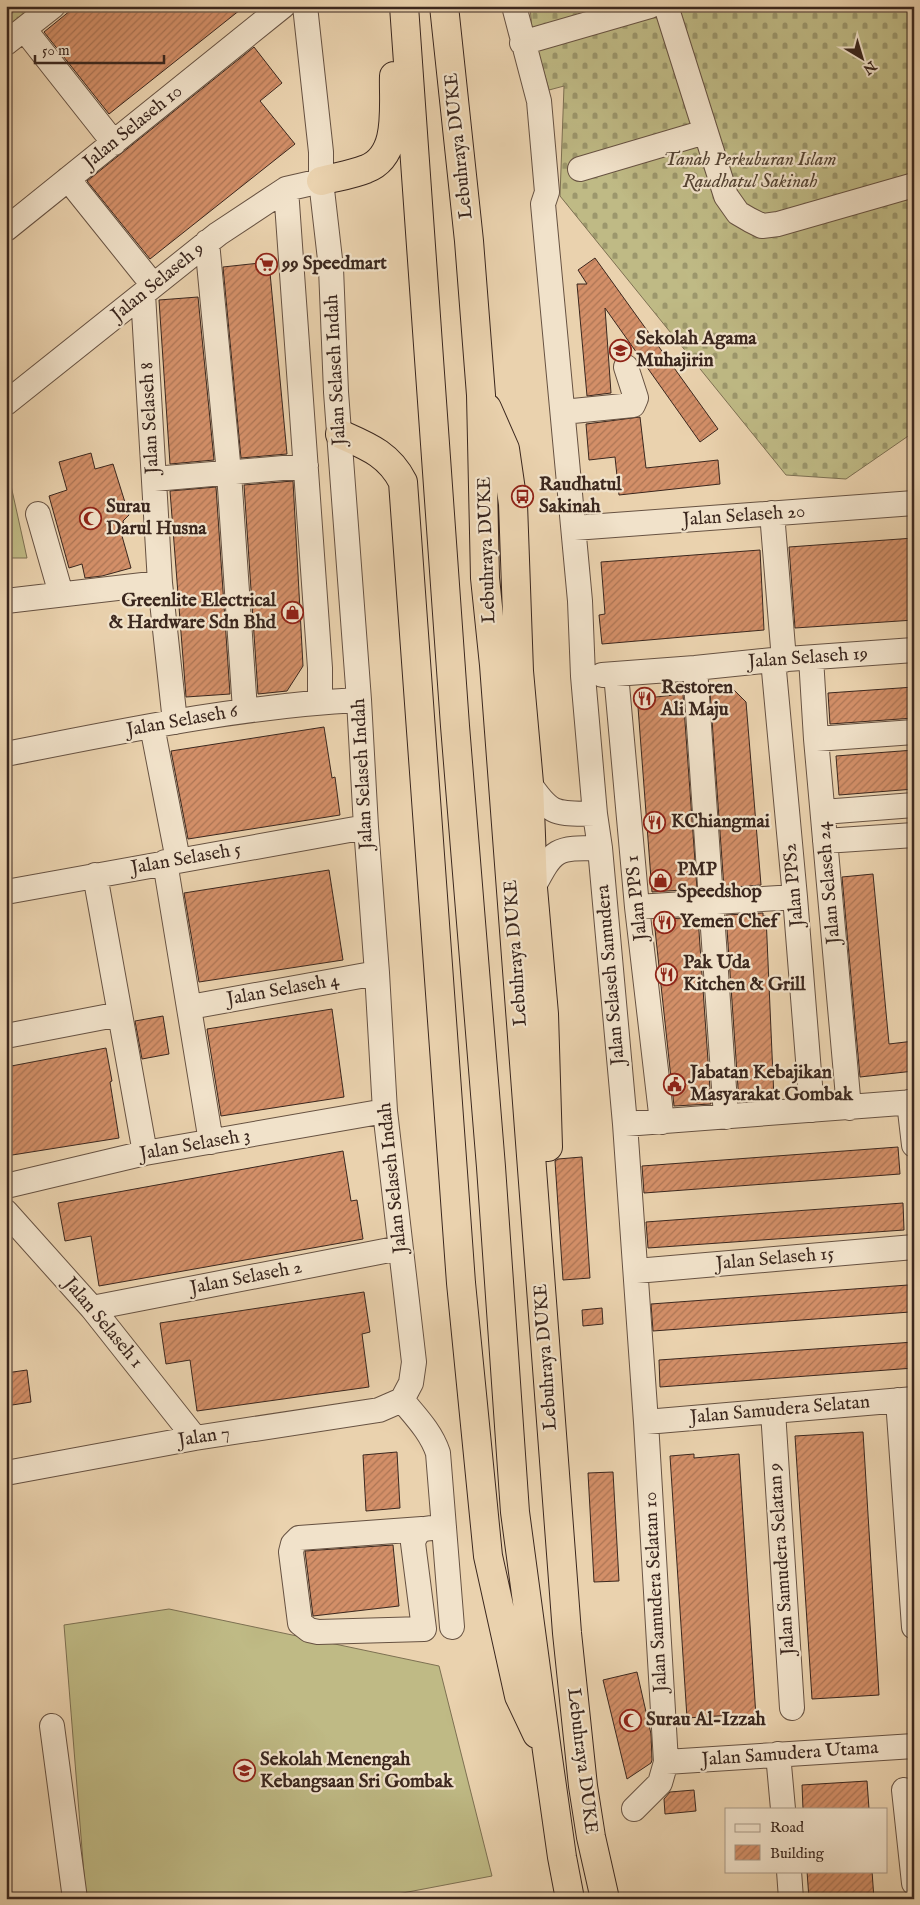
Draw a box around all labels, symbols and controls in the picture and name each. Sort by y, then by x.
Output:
scale bar [35,32,164,64]
north arrow [838,32,888,82]
text: 50 m [42,41,70,60]
text: N [859,56,880,78]
street label: Lebuhraya DUKE [439,72,479,220]
street label: Jalan Selaseh 10 [77,80,188,176]
park label: Tanah Perkuburan Islam Raudhatul Sakinah [663,148,837,194]
street label: Jalan Selaseh 9 [105,237,209,328]
supermarket icon: 99 Speedmart [254,252,278,276]
place label: 99 Speedmart [281,252,387,276]
street label: Jalan Selaseh Indah [320,294,352,448]
place label: Sekolah Agama Muhajirin [636,327,757,373]
school or university icon: Sekolah Agama Muhajirin [608,338,632,362]
street label: Jalan Selaseh 8 [135,361,165,477]
place label: Raudhatul Sakinah [539,473,622,519]
street label: Lebuhraya DUKE [472,476,502,624]
bus stop icon: Raudhatul Sakinah [511,484,535,508]
place label: Surau Darul Husna [106,495,207,541]
street label: Jalan Selaseh 20 [680,500,806,532]
mosque icon: Surau Darul Husna [78,506,102,530]
place label: Greenlite Electrical & Hardware Sdn Bhd [109,589,277,635]
shop icon: Greenlite Electrical & Hardware Sdn Bhd [280,600,304,624]
street label: Jalan Selaseh 19 [745,642,869,674]
place label: Restoren Ali Maju [660,676,733,722]
restaurant icon: Restoren Ali Maju [633,687,657,711]
street label: Jalan Selaseh Indah [347,698,379,852]
street label: Jalan Selaseh 6 [122,699,241,743]
restaurant icon: KChiangmai [643,810,667,834]
place label: KChiangmai [671,810,770,834]
street label: Jalan Selaseh 24 [812,820,846,947]
street label: Jalan Selaseh 5 [127,837,243,881]
street label: Jalan PPS2 [778,842,810,930]
street label: Jalan PPS 1 [621,854,654,944]
place label: PMP Speedshop [677,858,763,904]
shop icon: PMP Speedshop [649,869,673,893]
street label: Lebuhraya DUKE [499,879,533,1027]
street label: Jalan Selaseh Samudera [591,883,631,1068]
restaurant icon: Yemen Chef [652,910,676,934]
place label: Yemen Chef [680,910,781,934]
place label: Pak Uda Kitchen & Grill [683,951,806,997]
restaurant icon: Pak Uda Kitchen & Grill [655,962,679,986]
street label: Jalan Selaseh 4 [223,968,342,1012]
place label: Jabatan Kebajikan Masyarakat Gombak [687,1061,854,1107]
public building icon: Jabatan Kebajikan Masyarakat Gombak [662,1072,686,1096]
street label: Jalan Selaseh Indah [373,1101,413,1257]
street label: Jalan Selaseh 3 [136,1123,252,1167]
street label: Jalan Selaseh 15 [713,1242,835,1276]
street label: Jalan Selaseh 2 [186,1255,304,1301]
street label: Jalan Selaseh 1 [57,1271,148,1374]
street label: Lebuhraya DUKE [529,1283,563,1431]
street label: Jalan Samudera Selatan [687,1390,871,1430]
street label: Jalan 7 [174,1421,232,1453]
street label: Jalan Samudera Selatan 9 [763,1462,801,1658]
street label: Jalan Samudera Selatan 10 [639,1491,673,1695]
street label: Lebuhraya DUKE [561,1687,603,1835]
mosque icon: Surau Al-Izzah [618,1708,642,1732]
place label: Surau Al-Izzah [646,1708,767,1732]
street label: Jalan Samudera Utama [699,1736,880,1772]
place label: Sekolah Menengah Kebangsaan Sri Gombak [260,1748,454,1794]
school or university icon: Sekolah Menengah Kebangsaan Sri Gombak [232,1759,256,1783]
legend [725,1808,888,1872]
text: Road [770,1818,805,1837]
text: Building [770,1844,825,1863]

